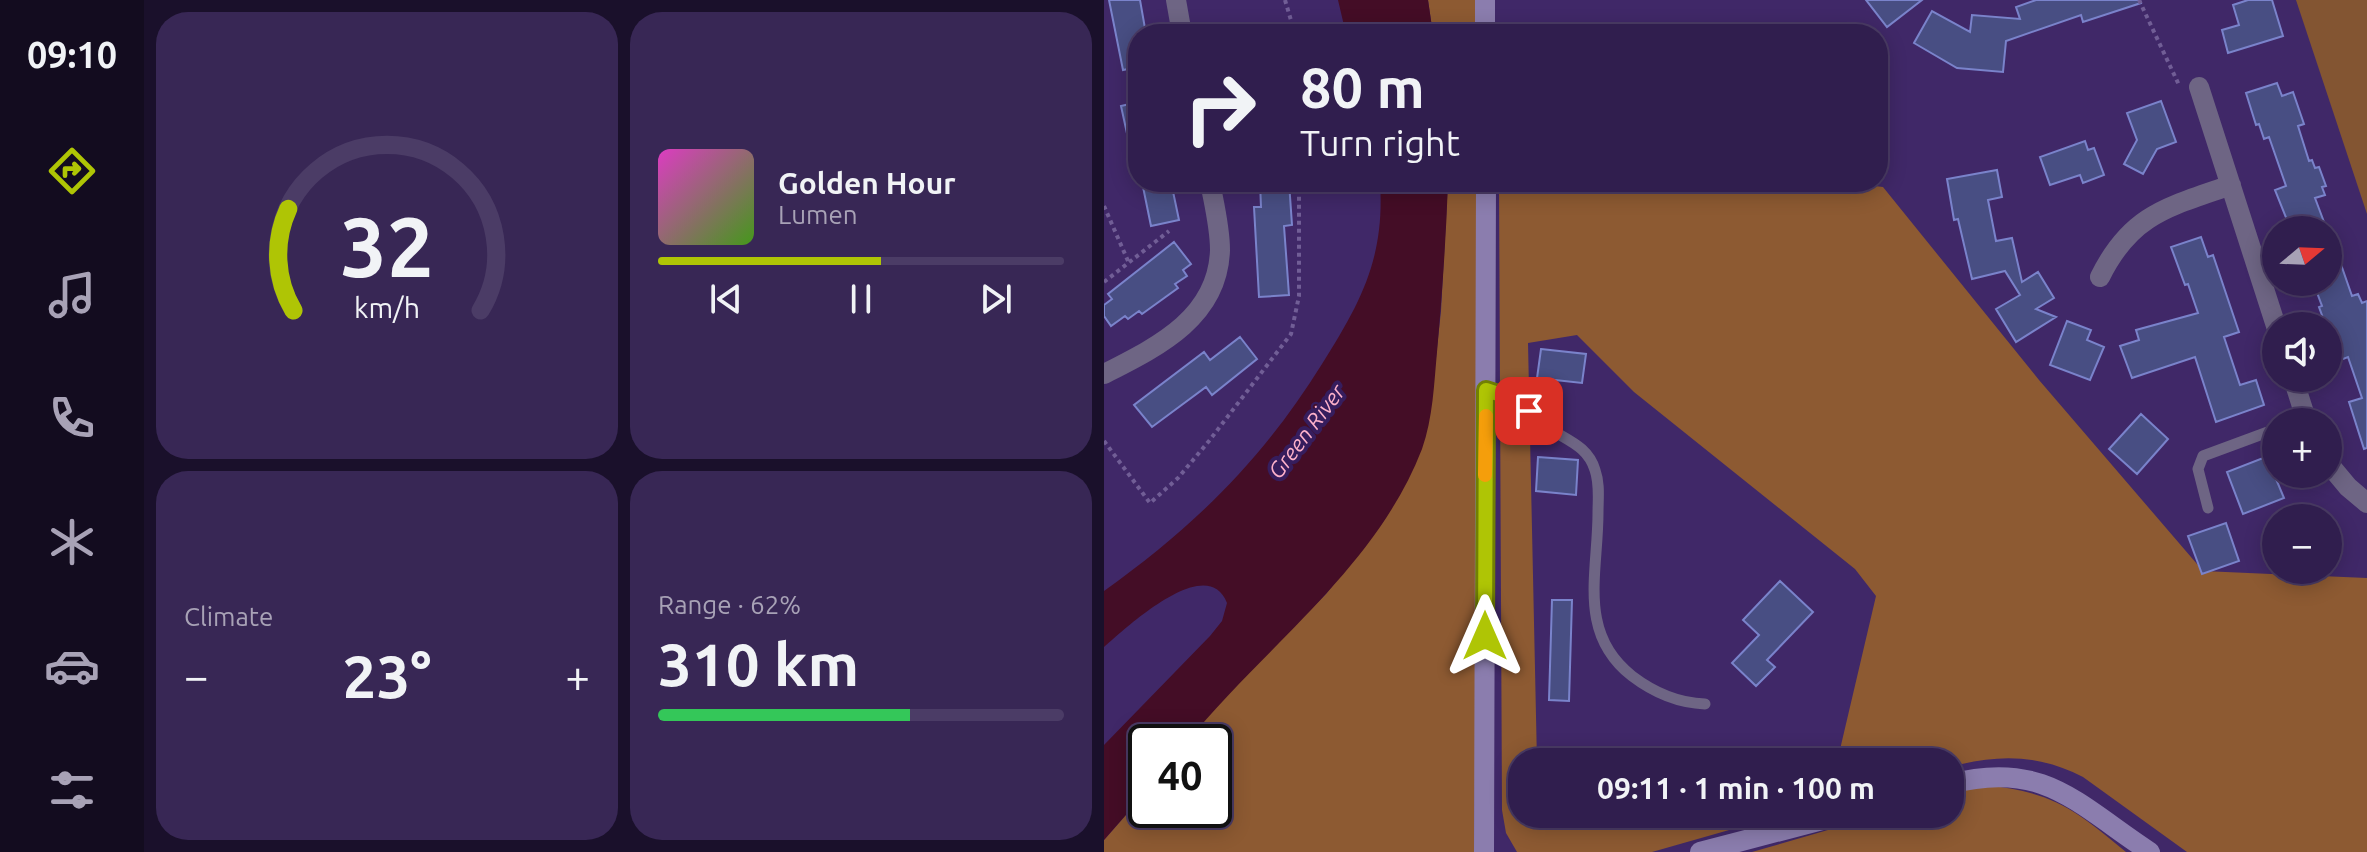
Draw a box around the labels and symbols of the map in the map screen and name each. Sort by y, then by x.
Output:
north arrow [2262,216,2342,296]
pin [1495,377,1563,445]
water label: Green River [1263,379,1350,483]
position arrow [1443,594,1527,678]
speed limit sign: 40 [1128,724,1232,828]

